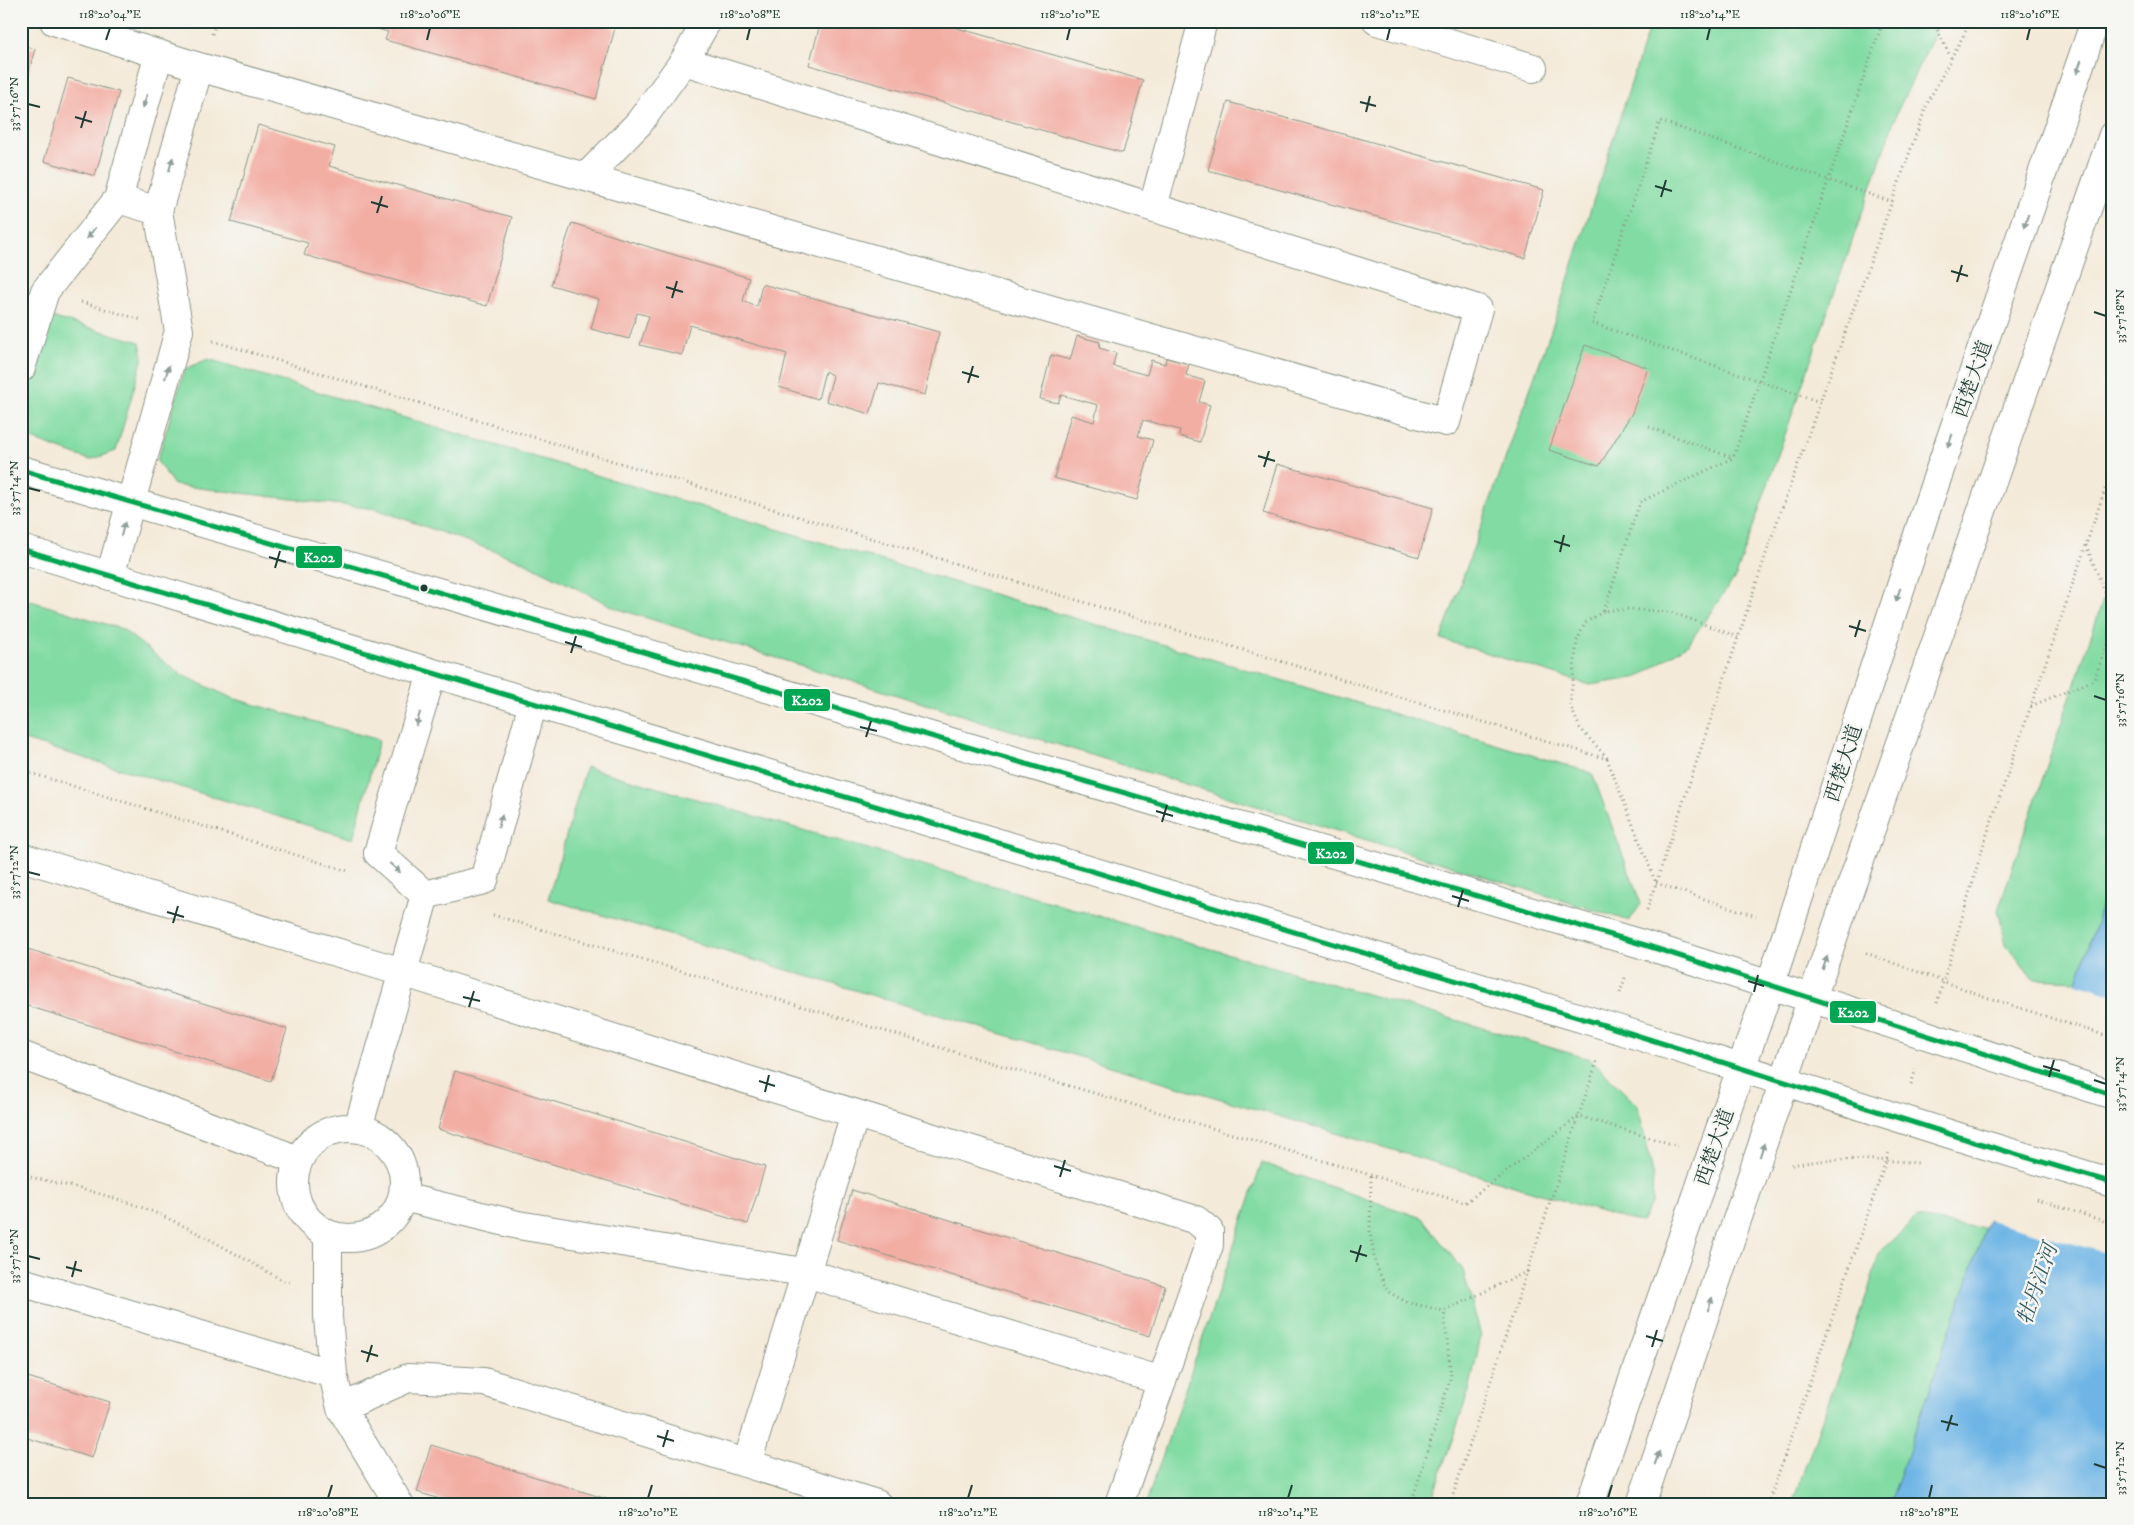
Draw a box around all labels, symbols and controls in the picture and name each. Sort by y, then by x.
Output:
text: 118°20'04"E [79,7,141,22]
text: 118°20'06"E [399,7,461,22]
text: 118°20'08"E [720,7,781,22]
text: 118°20'10"E [1040,7,1100,22]
text: 118°20'12"E [1361,7,1420,22]
text: 118°20'14"E [1680,7,1740,22]
text: 118°20'16"E [2000,7,2060,22]
one-way arrow [2075,60,2082,75]
text: 33°57'16"N [7,77,22,131]
one-way arrow [141,93,149,108]
one-way arrow [168,156,176,171]
one-way arrow [2022,214,2030,229]
one-way arrow [86,226,96,240]
text: 33°57'18"N [2113,289,2128,343]
street label: 西楚大道 [1949,338,1998,421]
one-way arrow [164,365,172,380]
one-way arrow [1946,433,1953,448]
text: 33°57'14"N [7,460,22,516]
one-way arrow [120,521,128,536]
line badge: K202 [295,545,343,569]
text: K202 [303,549,336,567]
unlabelled marker [419,583,429,593]
one-way arrow [1894,587,1902,602]
text: 33°57'16"N [2113,673,2128,727]
line badge: K202 [783,688,831,712]
text: K202 [791,692,824,710]
one-way arrow [414,712,421,727]
street label: 西楚大道 [1820,722,1869,805]
one-way arrow [497,813,505,828]
line badge: K202 [1307,841,1355,865]
text: 33°57'12"N [7,845,22,899]
text: K202 [1315,845,1348,863]
one-way arrow [389,862,401,873]
one-way arrow [1821,955,1829,970]
line badge: K202 [1829,1000,1877,1024]
text: K202 [1837,1004,1870,1022]
text: 33°57'14"N [2113,1056,2128,1112]
street label: 西楚大道 [1691,1106,1740,1189]
one-way arrow [1758,1142,1766,1157]
text: 33°57'10"N [7,1228,22,1283]
water label: 牡丹江河 [2012,1237,2065,1328]
one-way arrow [1706,1296,1714,1311]
text: 33°57'12"N [2113,1441,2128,1495]
one-way arrow [1654,1450,1661,1465]
text: 118°20'08"E [298,1505,359,1520]
text: 118°20'10"E [618,1505,678,1520]
text: 118°20'12"E [939,1505,998,1520]
text: 118°20'14"E [1258,1505,1318,1520]
text: 118°20'16"E [1578,1505,1638,1520]
text: 118°20'18"E [1900,1505,1959,1520]

